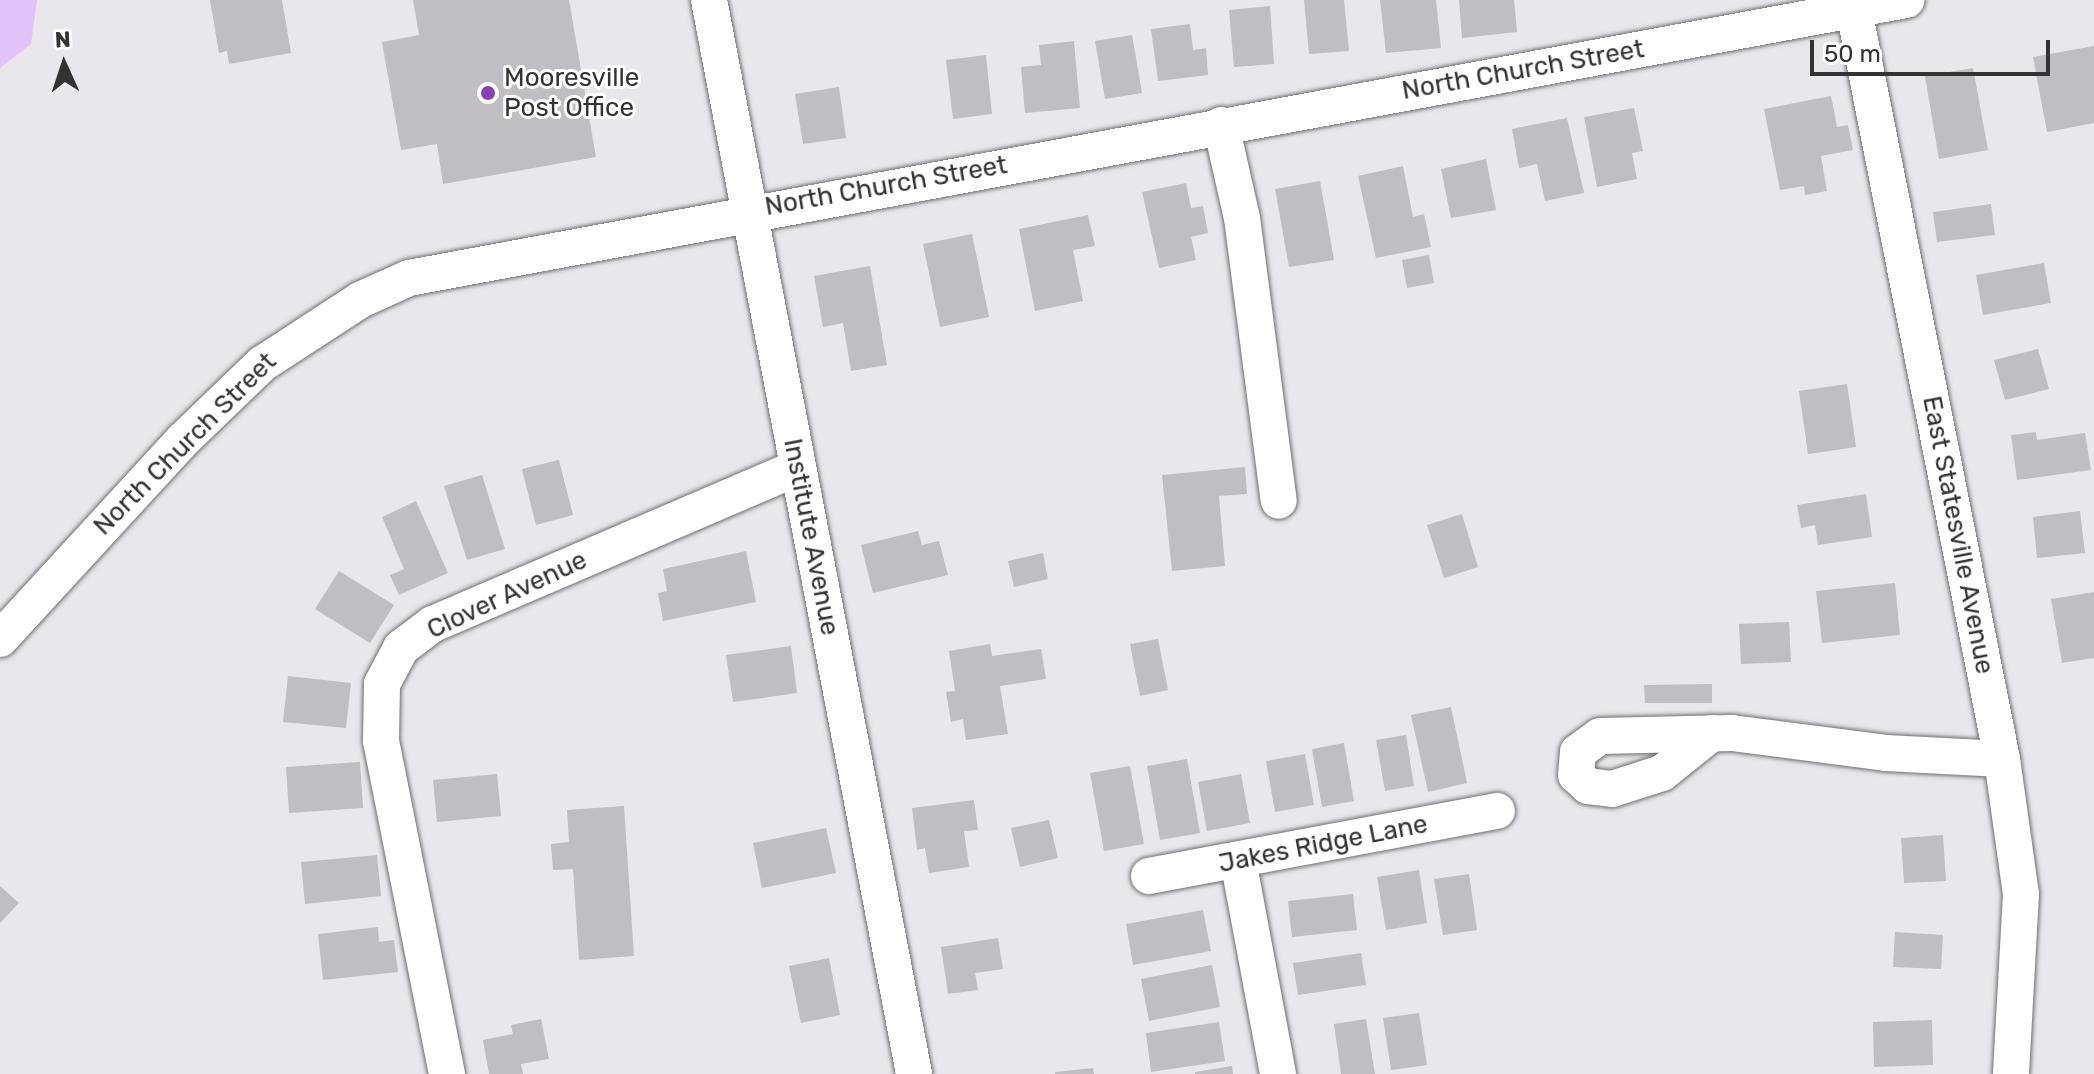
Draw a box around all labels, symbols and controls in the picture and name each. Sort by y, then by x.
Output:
north arrow [24,24,104,104]
scale bar [1814,24,2054,74]
text: N [54,26,71,53]
street label: North Church Street [1399,33,1647,107]
text: 50 m [1824,40,1881,68]
place label: Mooresville Post Office [504,62,639,124]
marker: Mooresville Post Office [479,84,497,102]
street label: North Church Street [762,149,1010,223]
street label: North Church Street [87,346,283,542]
street label: East Statesville Avenue [1916,393,2000,677]
street label: Institute Avenue [777,436,845,638]
street label: Clover Avenue [422,544,592,646]
street label: Jakes Ridge Lane [1216,808,1430,880]

